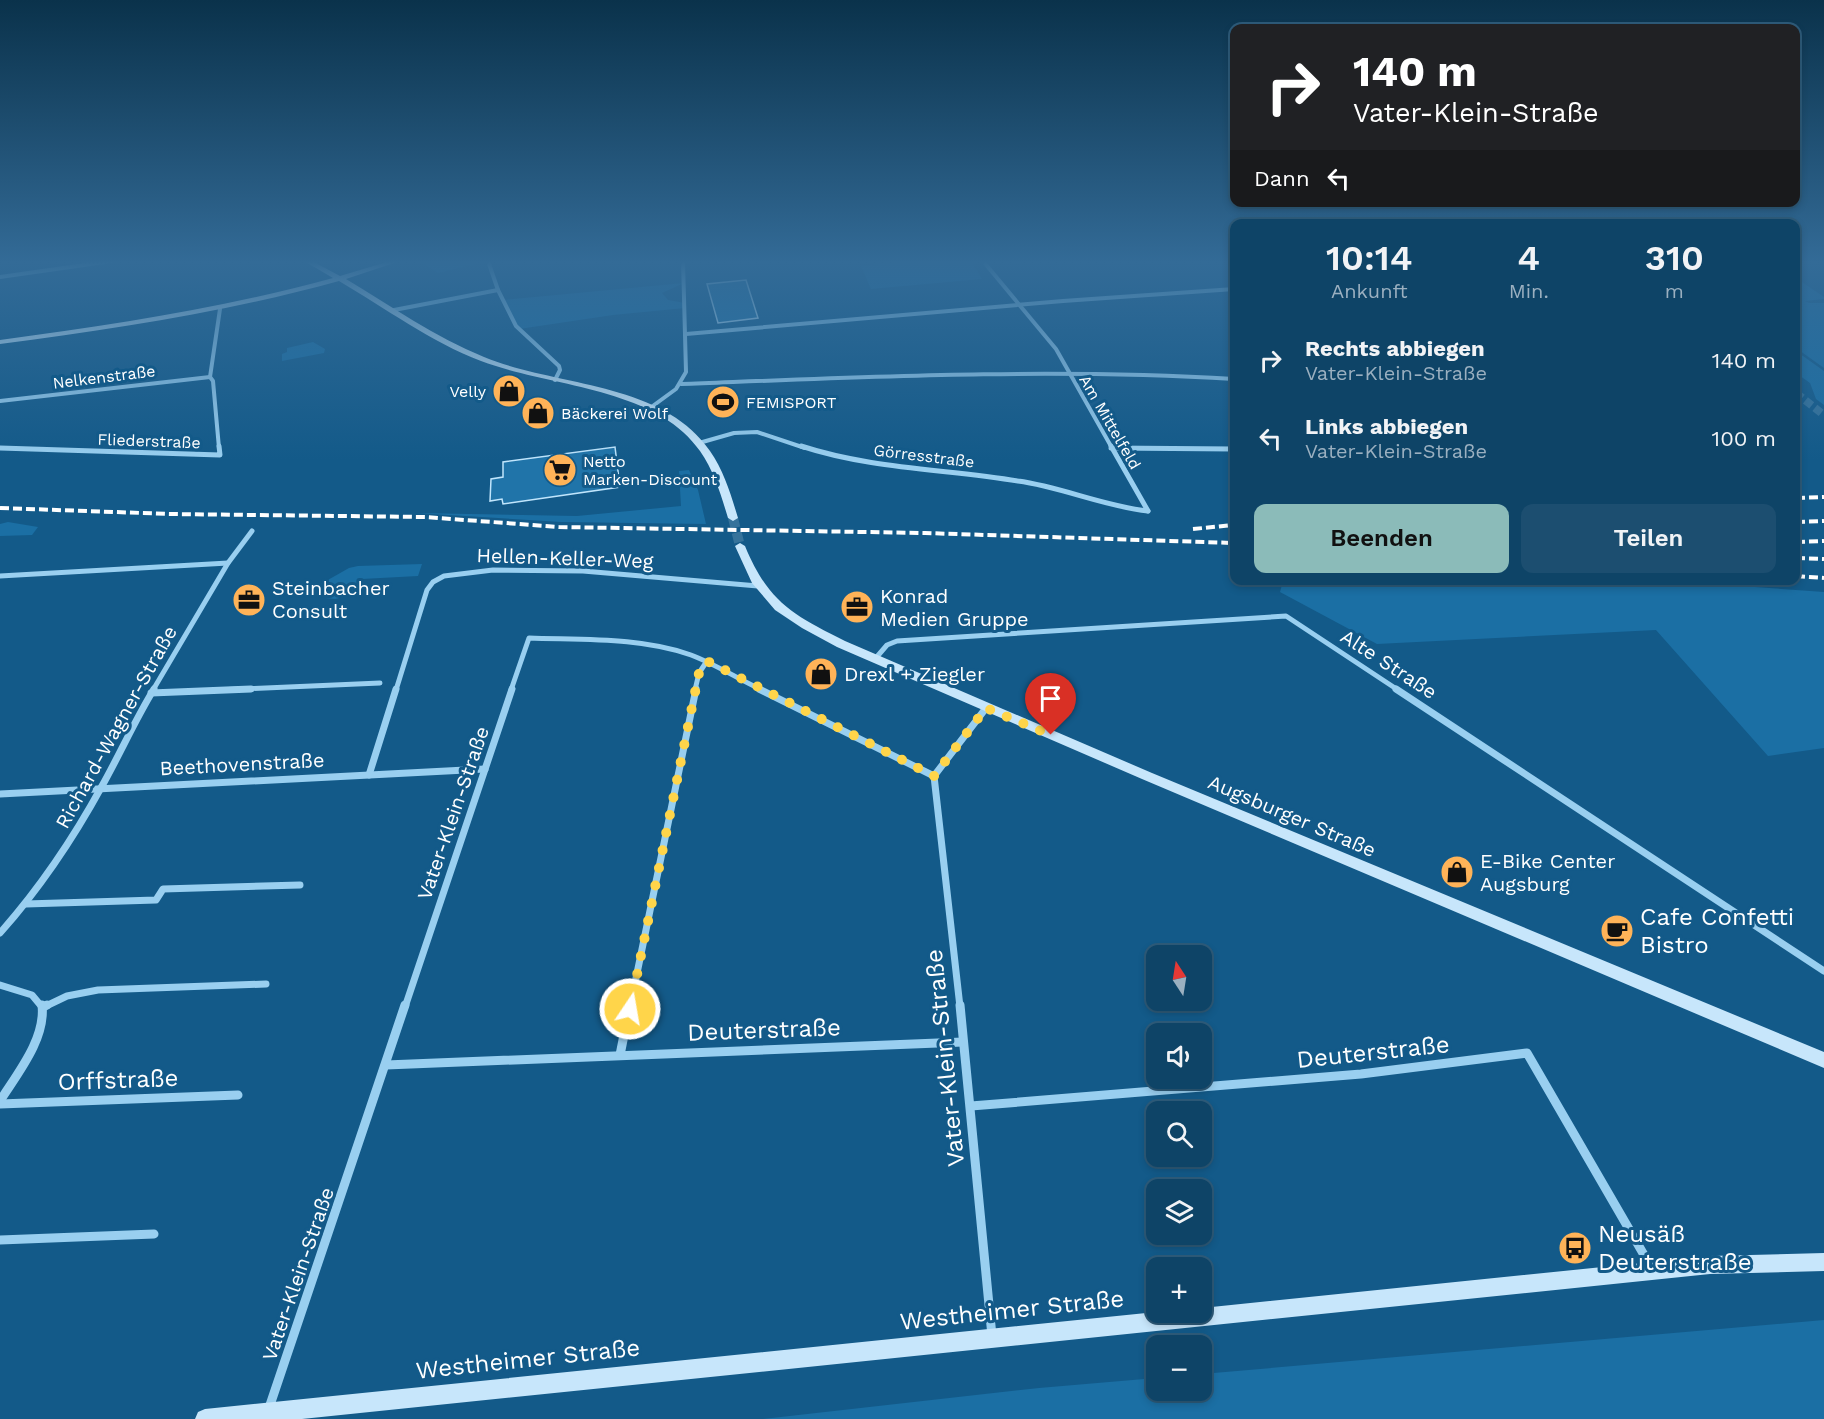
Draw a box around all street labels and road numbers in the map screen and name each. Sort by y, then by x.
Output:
street label: Nelkenstraße [52,361,156,393]
street label: Am Mittelfeld [1075,371,1145,473]
street label: Fliederstraße [97,430,201,452]
street label: Görresstraße [873,440,975,472]
street label: Hellen-Keller-Weg [476,543,654,573]
street label: Richard-Wagner-Straße [50,621,182,833]
street label: Alte Straße [1336,624,1442,704]
street label: Vater-Klein-Straße [412,723,494,903]
street label: Beethovenstraße [159,748,325,780]
street label: Augsburger Straße [1204,770,1380,862]
street label: Vater-Klein-Straße [920,948,970,1168]
street label: Deuterstraße [687,1013,841,1047]
street label: Deuterstraße [1295,1030,1451,1074]
street label: Orffstraße [57,1064,179,1096]
street label: Vater-Klein-Straße [257,1184,339,1364]
street label: Westheimer Straße [899,1284,1125,1336]
street label: Westheimer Straße [415,1333,641,1385]

